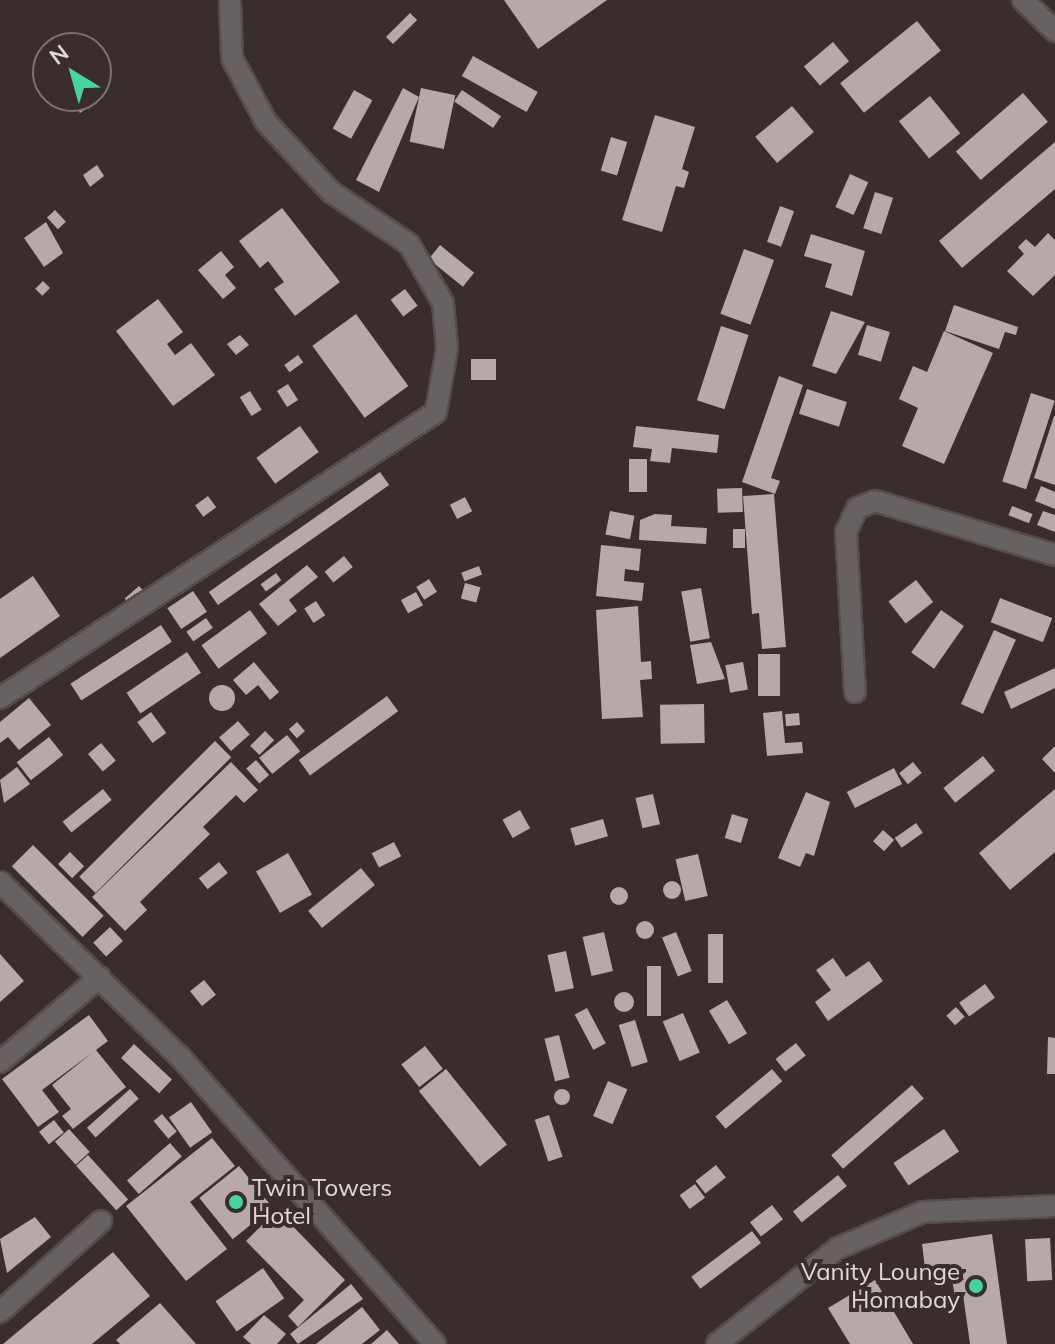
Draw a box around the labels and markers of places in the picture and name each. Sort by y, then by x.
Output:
place label: Twin Towers Hotel [252,1174,392,1230]
marker: Twin Towers Hotel [227,1193,245,1211]
place label: Vanity Lounge Homabay [801,1258,960,1314]
marker: Vanity Lounge Homabay [967,1277,985,1295]

